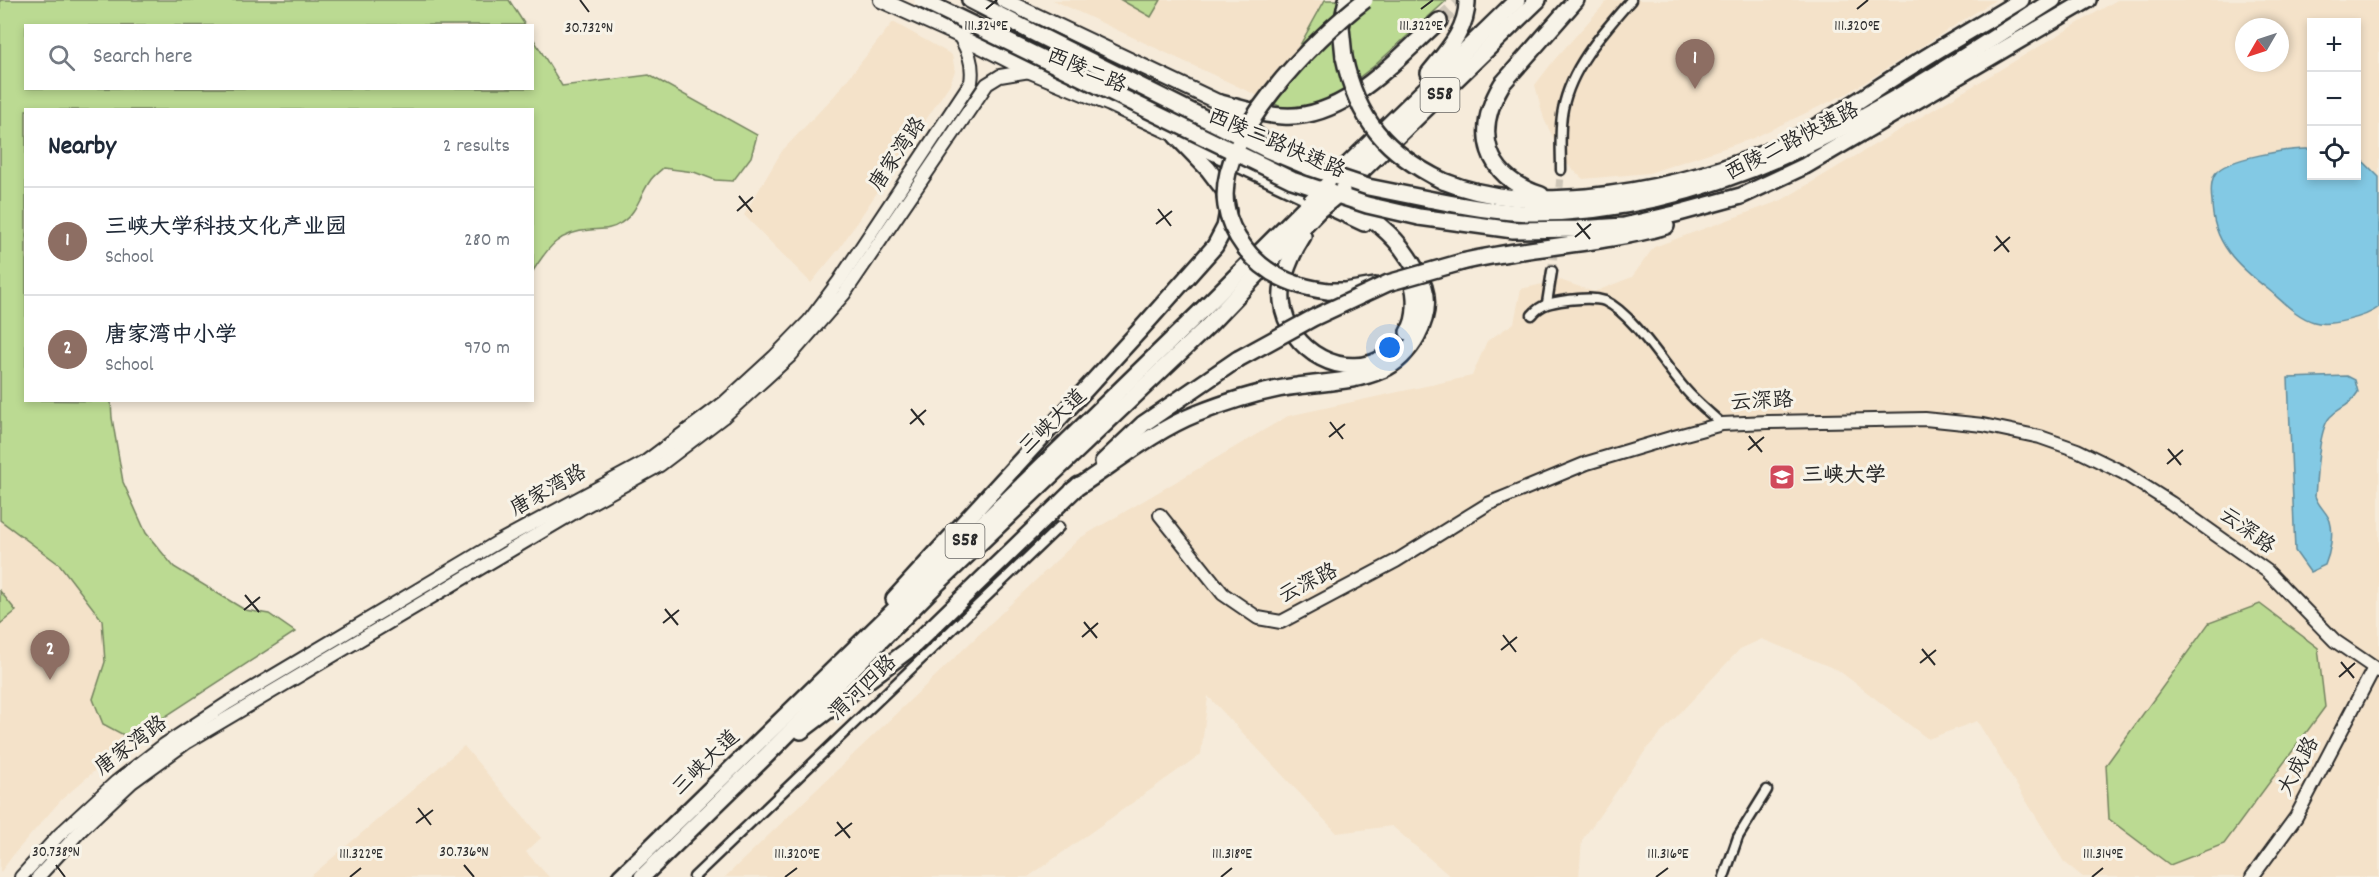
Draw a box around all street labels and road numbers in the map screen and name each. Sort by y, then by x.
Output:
street label: 西陵二路 [1041,42,1131,102]
road number: S58 [1420,78,1460,112]
street label: 西陵二路快速路 [1721,96,1865,190]
street label: 西陵二路快速路 [1202,102,1350,188]
street label: 唐家湾路 [863,112,935,198]
street label: 三峡大道 [1013,383,1095,463]
street label: 云深路 [1730,386,1794,420]
street label: 唐家湾路 [505,459,593,525]
street label: 云深路 [2212,501,2280,563]
road number: S58 [946,524,984,558]
street label: 云深路 [1274,557,1344,613]
street label: 渭河四路 [823,649,905,729]
street label: 唐家湾路 [89,710,175,784]
street label: 三峡大道 [666,724,748,804]
street label: 大成路 [2272,732,2328,802]

